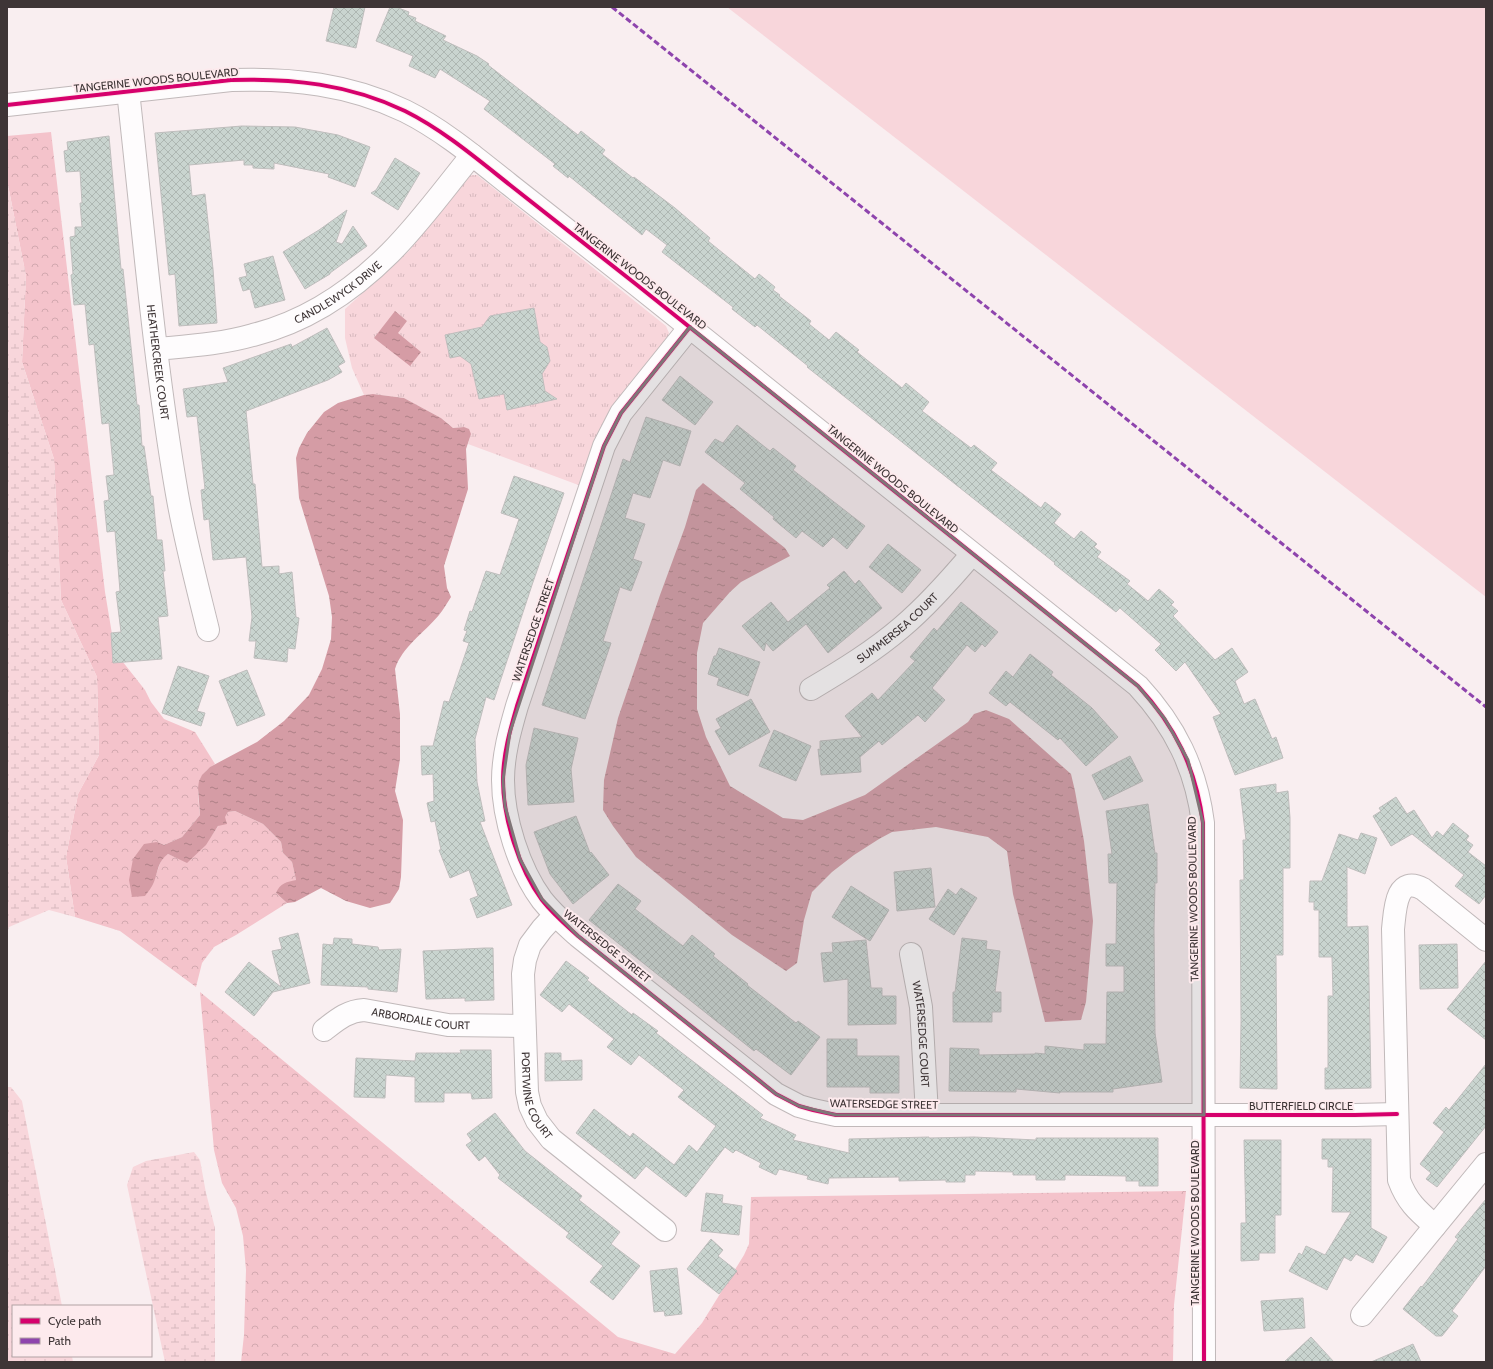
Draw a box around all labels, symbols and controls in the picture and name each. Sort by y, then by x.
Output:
street label: TANGERINE WOODS BOULEVARD [73,64,239,96]
street label: TANGERINE WOODS BOULEVARD [571,220,709,332]
street label: CANDLEWYCK DRIVE [292,258,385,327]
street label: HEATHERCREEK COURT [144,304,172,421]
street label: TANGERINE WOODS BOULEVARD [824,422,962,536]
street label: WATERSEDGE STREET [509,576,557,683]
street label: SUMMERSEA COURT [854,590,941,666]
street label: TANGERINE WOODS BOULEVARD [1185,816,1201,982]
street label: WATERSEDGE STREET [561,907,654,986]
street label: WATERSEDGE COURT [909,980,933,1088]
street label: ARBORDALE COURT [370,1004,470,1032]
street label: PORTWINE COURT [519,1052,556,1142]
street label: WATERSEDGE STREET [830,1096,938,1112]
street label: BUTTERFIELD CIRCLE [1249,1099,1353,1113]
street label: TANGERINE WOODS BOULEVARD [1188,1140,1202,1306]
legend [12,1305,152,1357]
text: Cycle path [48,1313,101,1328]
text: Path [48,1333,71,1348]

